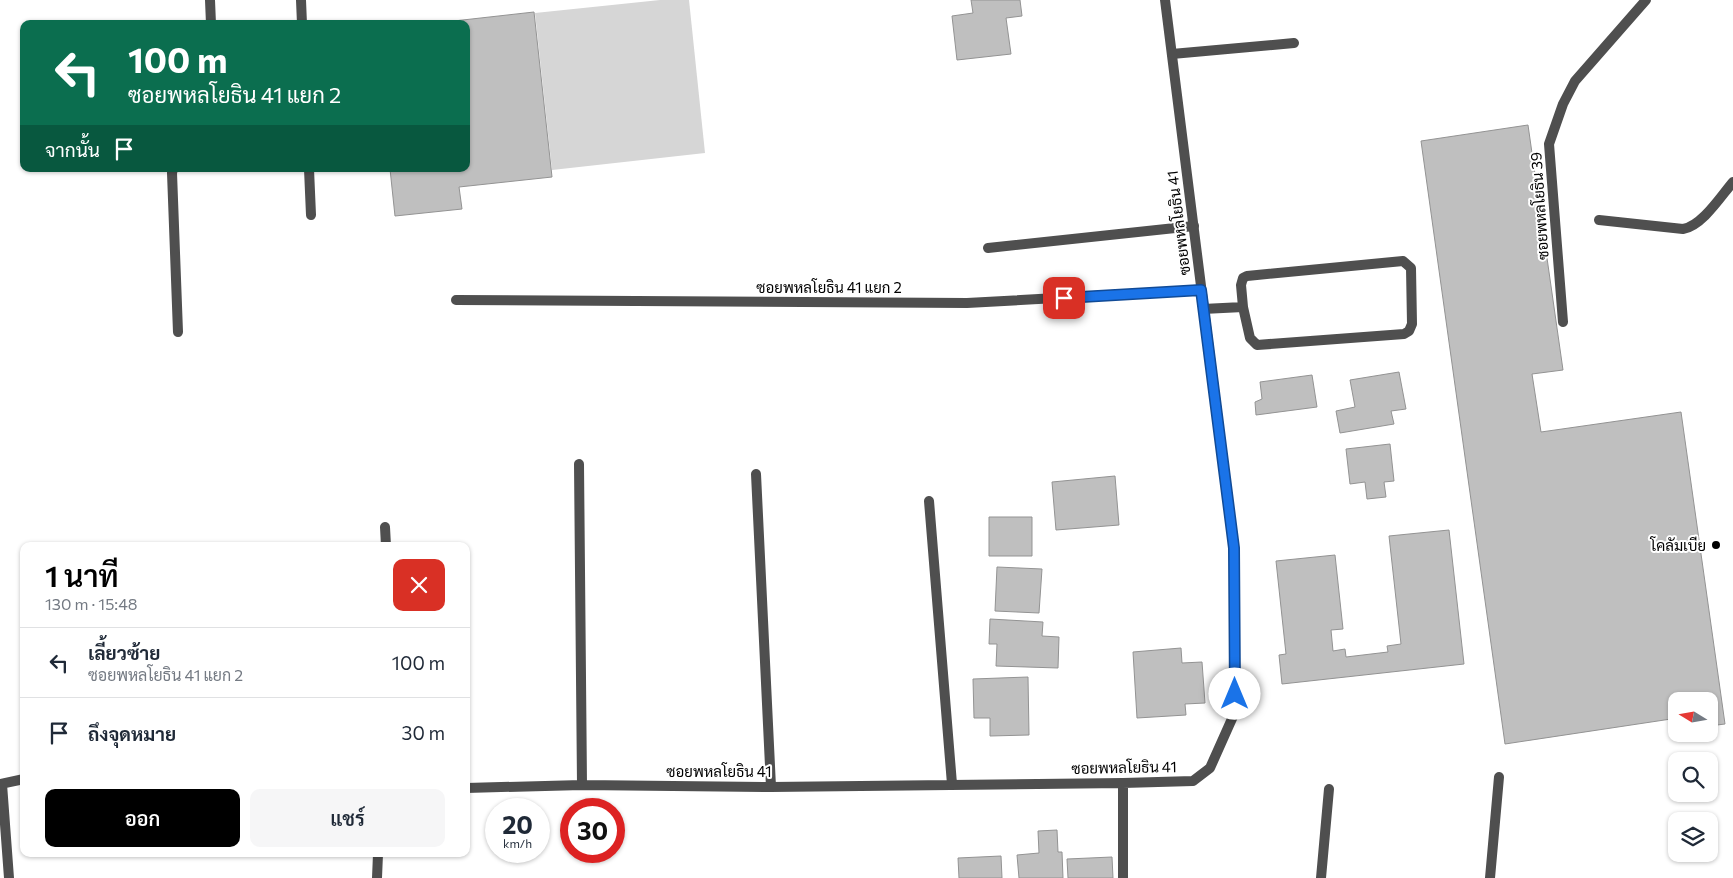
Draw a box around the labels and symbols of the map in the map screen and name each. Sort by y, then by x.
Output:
street label: ซอยพหลโยธิน 39 [1526,151,1552,261]
street label: ซอยพหลโยธิน 41 [1163,170,1193,276]
pin [1043,277,1085,319]
street label: ซอยพหลโยธิน 41 แยก 2 [756,278,902,296]
place label: โคลัมเบีย [1649,536,1706,554]
marker: โคลัมเบีย [1710,539,1722,551]
position arrow [1208,667,1260,719]
north arrow [1668,692,1718,742]
street label: ซอยพหลโยธิน 41 [1071,757,1177,777]
street label: ซอยพหลโยธิน 41 [666,762,772,780]
speed limit sign: 30 [560,798,625,863]

